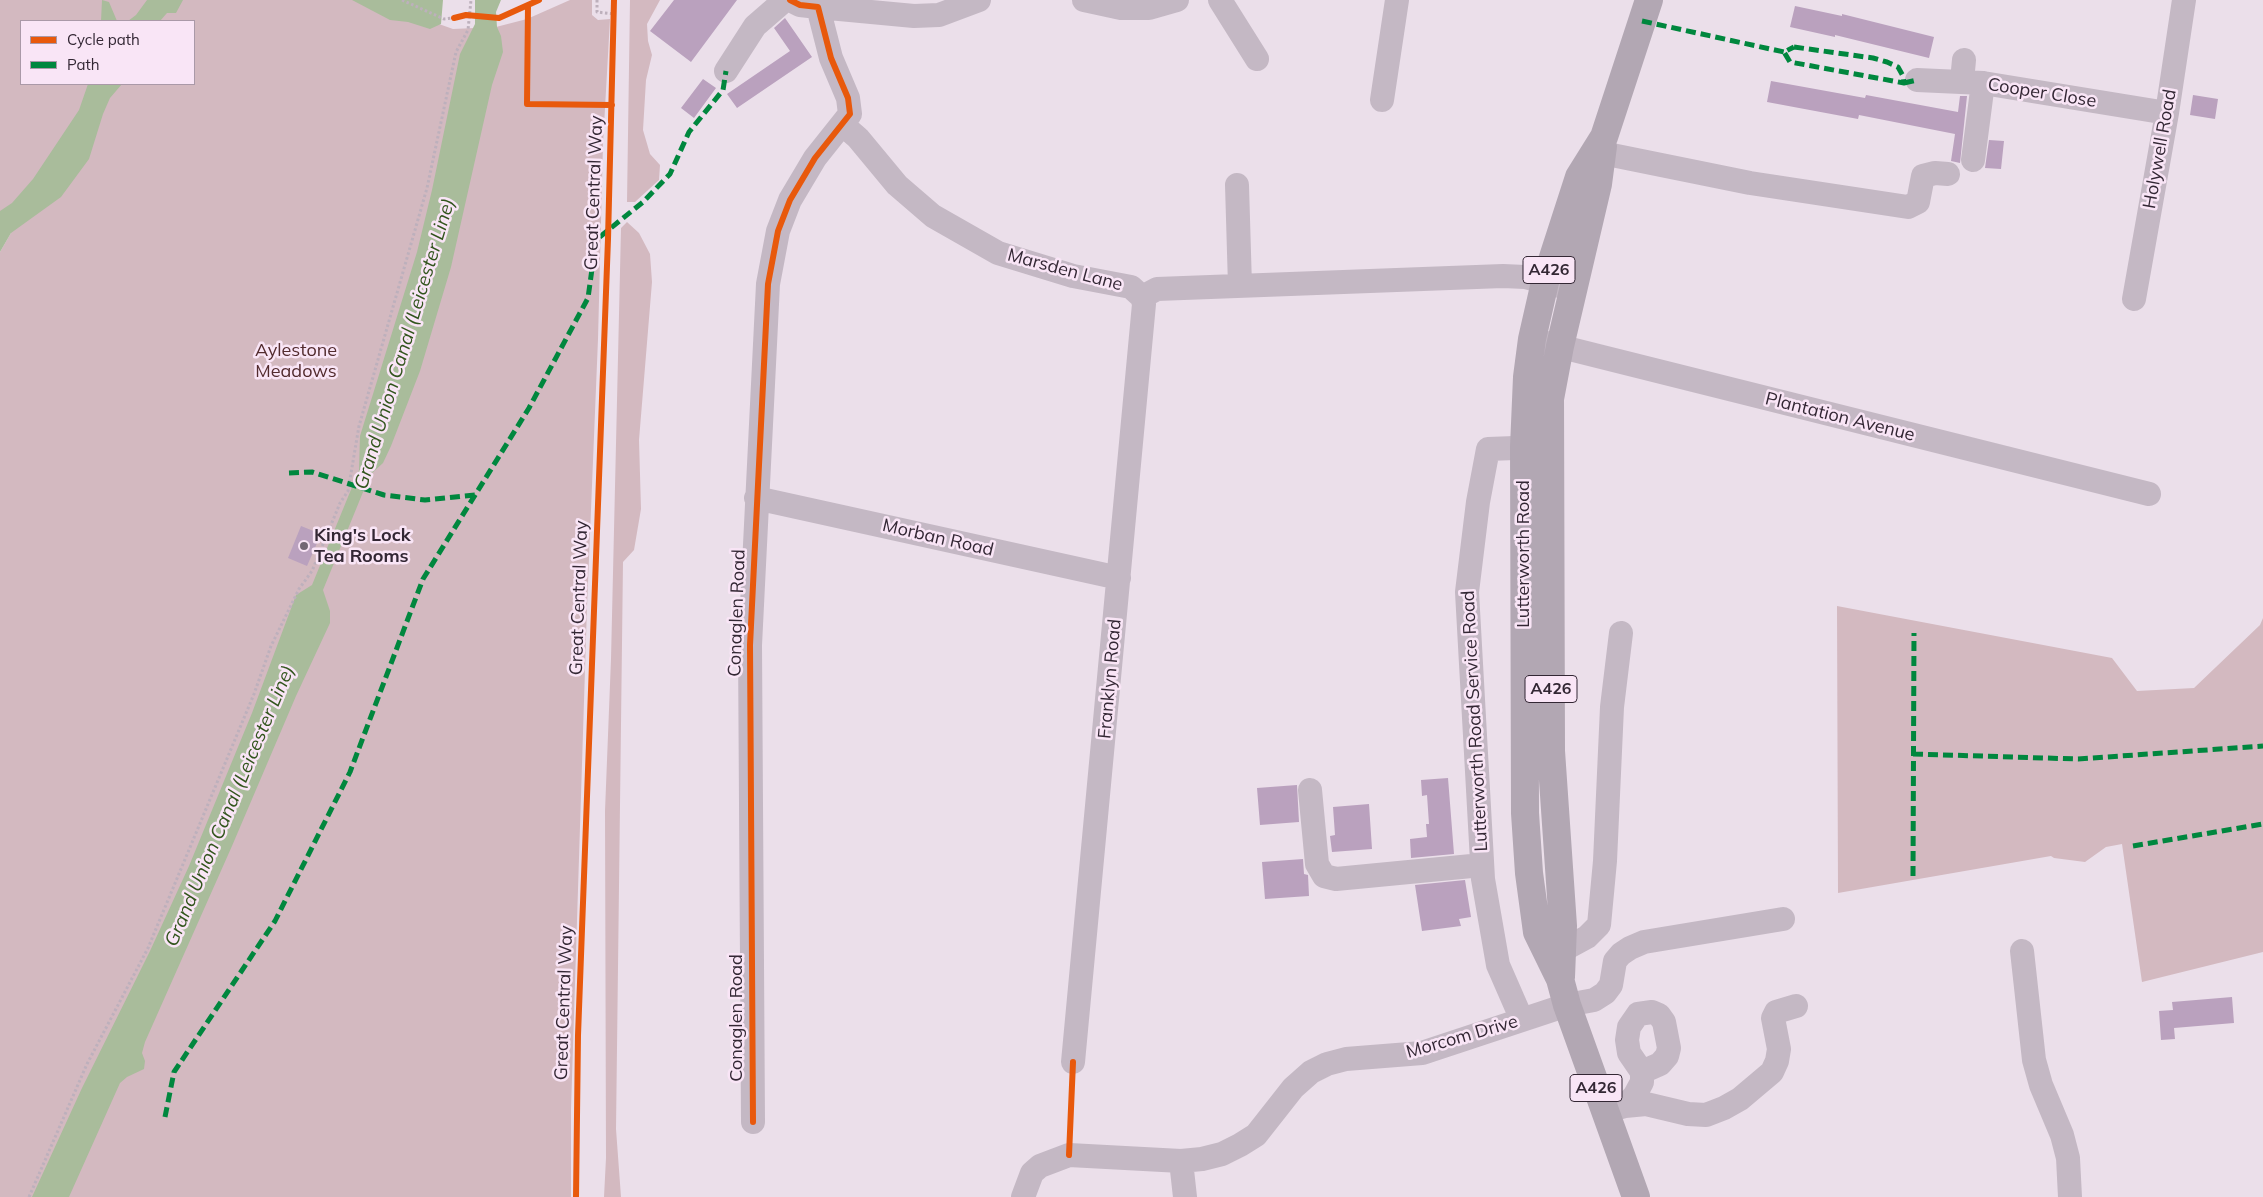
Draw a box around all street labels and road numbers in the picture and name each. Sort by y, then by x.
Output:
street label: Cooper Close [1986,74,2098,112]
street label: Holywell Road [2139,88,2181,210]
street label: Great Central Way [581,115,607,271]
street label: Marsden Lane [1005,244,1125,296]
road number: A426 [1523,256,1575,284]
street label: Plantation Avenue [1763,388,1917,446]
street label: Lutterworth Road [1513,480,1535,628]
street label: Morban Road [880,515,996,561]
street label: Great Central Way [566,520,592,676]
street label: Conaglen Road [724,549,750,677]
street label: Lutterworth Road Service Road [1457,590,1493,852]
street label: Franklyn Road [1094,618,1126,740]
road number: A426 [1525,676,1577,702]
street label: Great Central Way [551,925,577,1081]
street label: Conaglen Road [726,954,748,1082]
street label: Morcom Drive [1404,1011,1520,1063]
road number: A426 [1570,1074,1622,1102]

